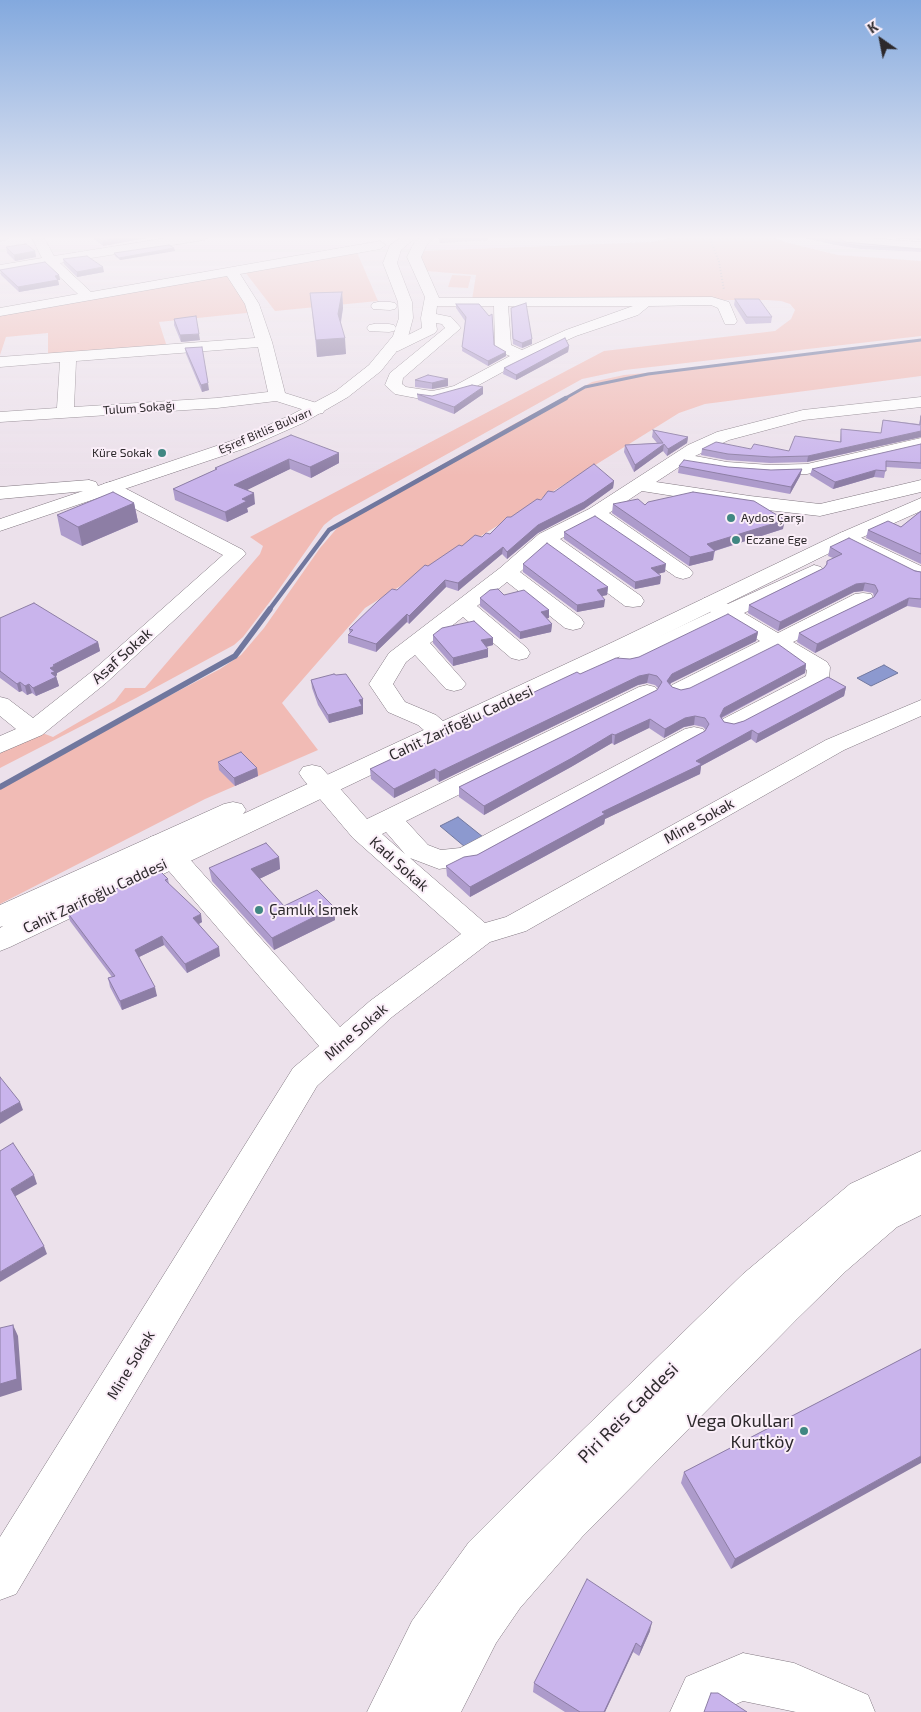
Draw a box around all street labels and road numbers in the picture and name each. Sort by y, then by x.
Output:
street label: Tulum Sokağı [102,398,176,418]
street label: Eşref Bitlis Bulvarı [216,405,314,457]
street label: Asaf Sokak [88,624,156,688]
street label: Cahit Zarifoğlu Caddesi [386,682,536,764]
street label: Mine Sokak [661,794,737,848]
street label: Kadı Sokak [366,833,432,895]
street label: Cahit Zarifoğlu Caddesi [20,855,170,937]
street label: Mine Sokak [321,1000,391,1064]
street label: Mine Sokak [103,1327,159,1403]
street label: Piri Reis Caddesi [573,1358,683,1468]

